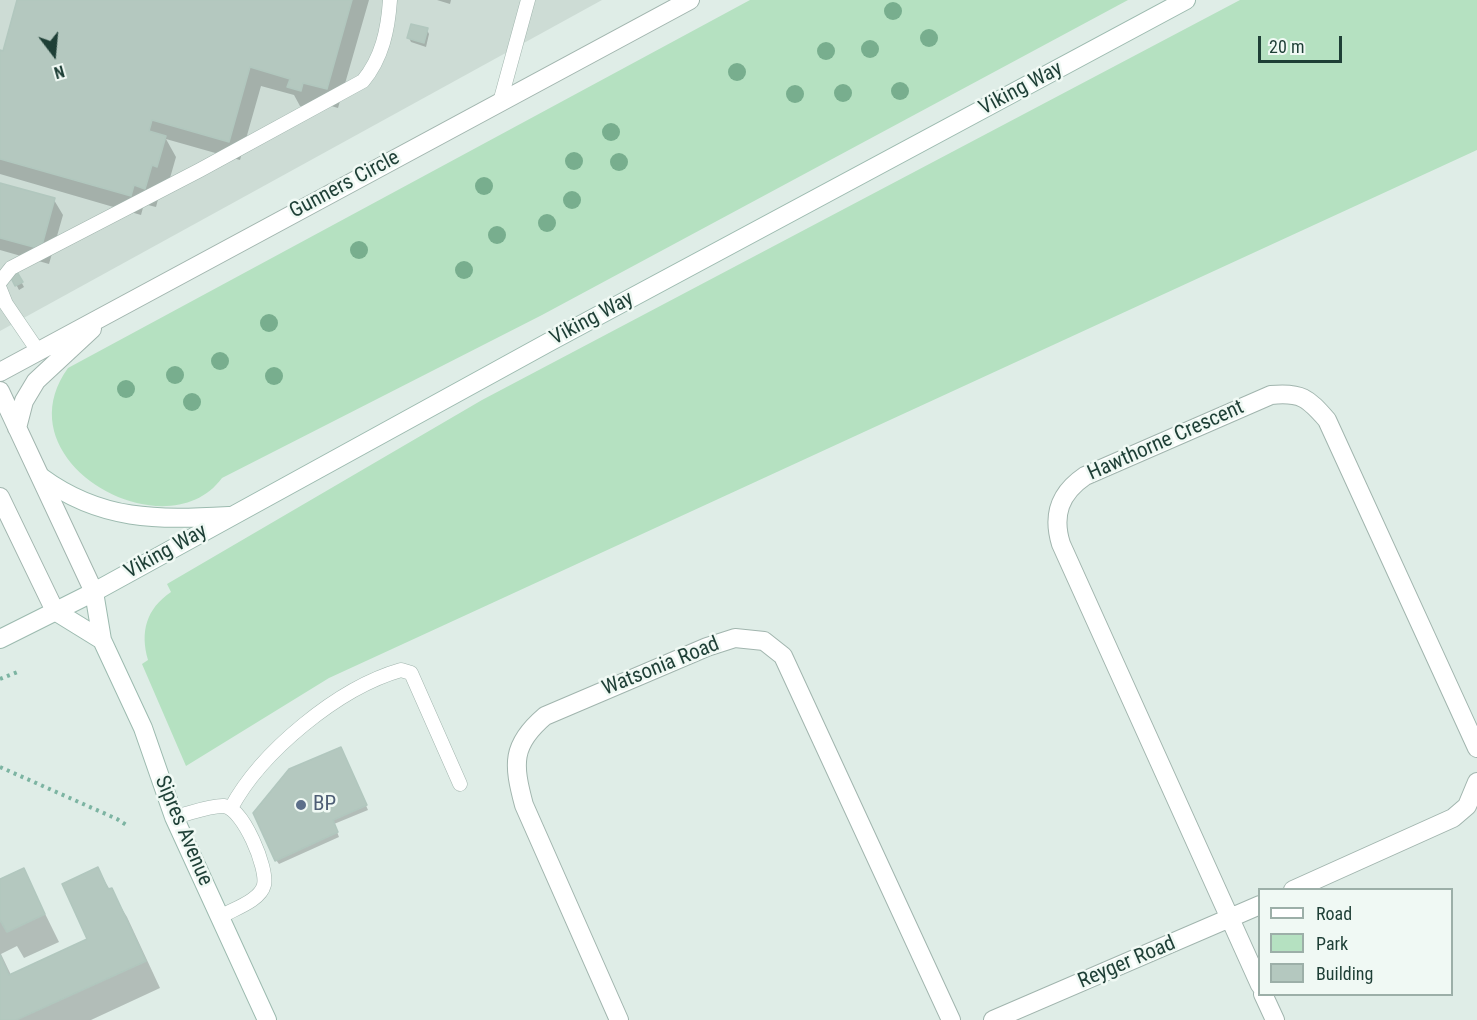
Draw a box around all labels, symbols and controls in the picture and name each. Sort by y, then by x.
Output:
north arrow [24,24,84,84]
scale bar [1261,24,1345,62]
text: 20 m [1269,36,1304,57]
street label: Viking Way [975,57,1067,121]
text: N [52,61,66,82]
street label: Gunners Circle [286,146,404,224]
street label: Viking Way [546,287,638,351]
street label: Hawthorne Crescent [1084,395,1248,487]
street label: Viking Way [120,519,212,585]
street label: Watsonia Road [599,632,723,702]
street label: Sipres Avenue [149,772,217,890]
place label: BP [313,792,336,818]
marker: BP [294,798,308,812]
legend [1258,888,1453,996]
text: Road [1316,903,1352,924]
street label: Reyger Road [1075,931,1179,995]
text: Park [1316,933,1348,954]
text: Building [1316,963,1373,984]

